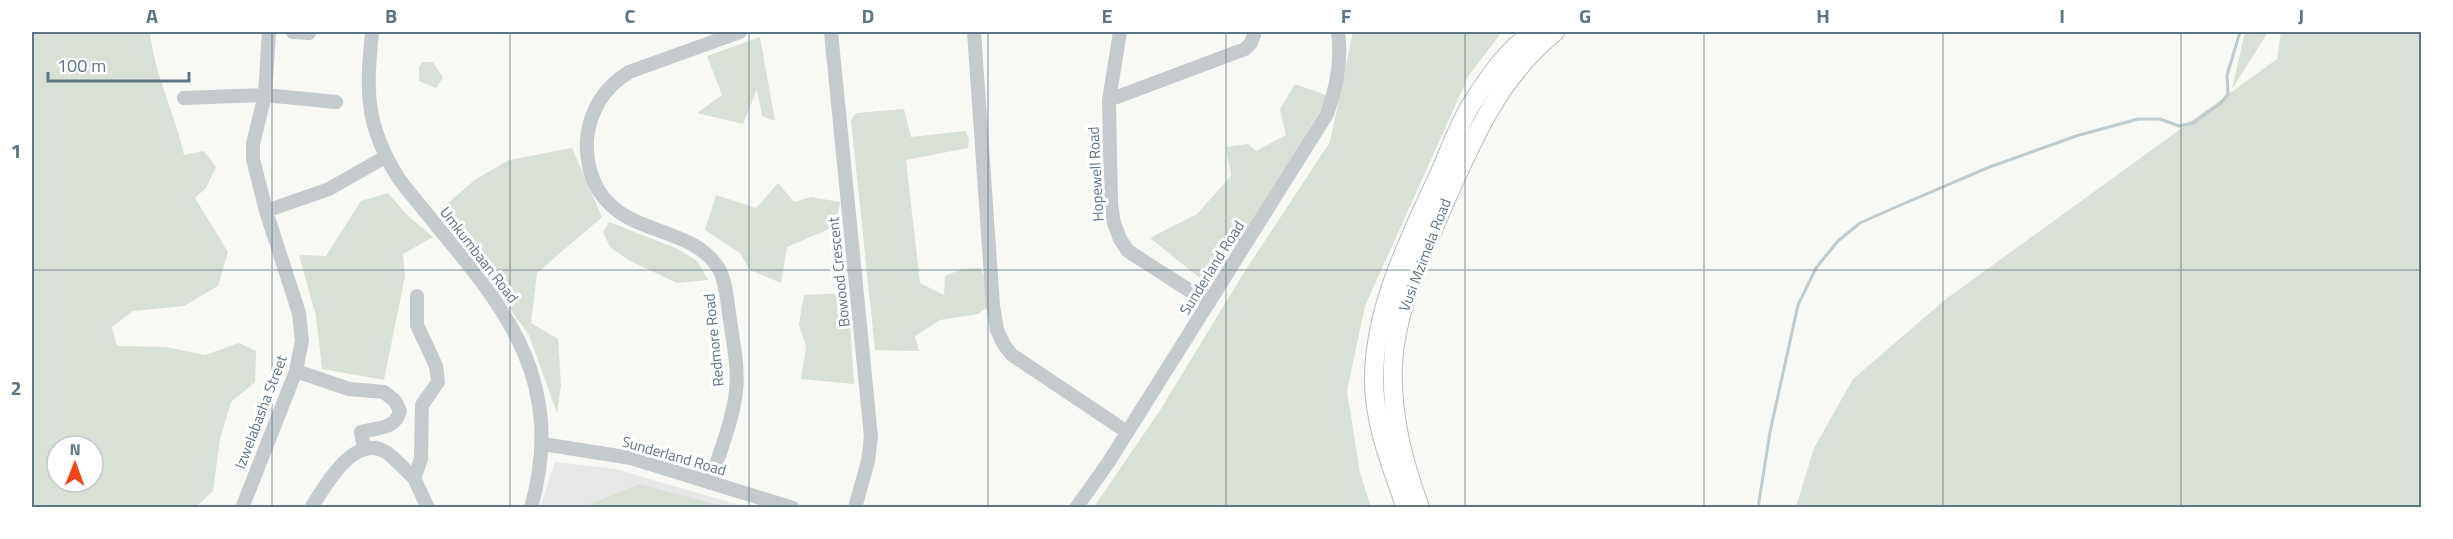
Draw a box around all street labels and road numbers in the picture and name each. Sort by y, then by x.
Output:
street label: Hopewell Road [1082,126,1109,222]
street label: Vusi Mzimela Road [1392,195,1457,315]
street label: Umkumbaan Road [434,202,524,308]
street label: Bowood Crescent [821,215,856,328]
street label: Sunderland Road [1173,216,1250,319]
street label: Redmore Road [697,292,730,388]
street label: Izwelabasha Street [228,351,293,472]
street label: Sunderland Road [619,430,729,481]

